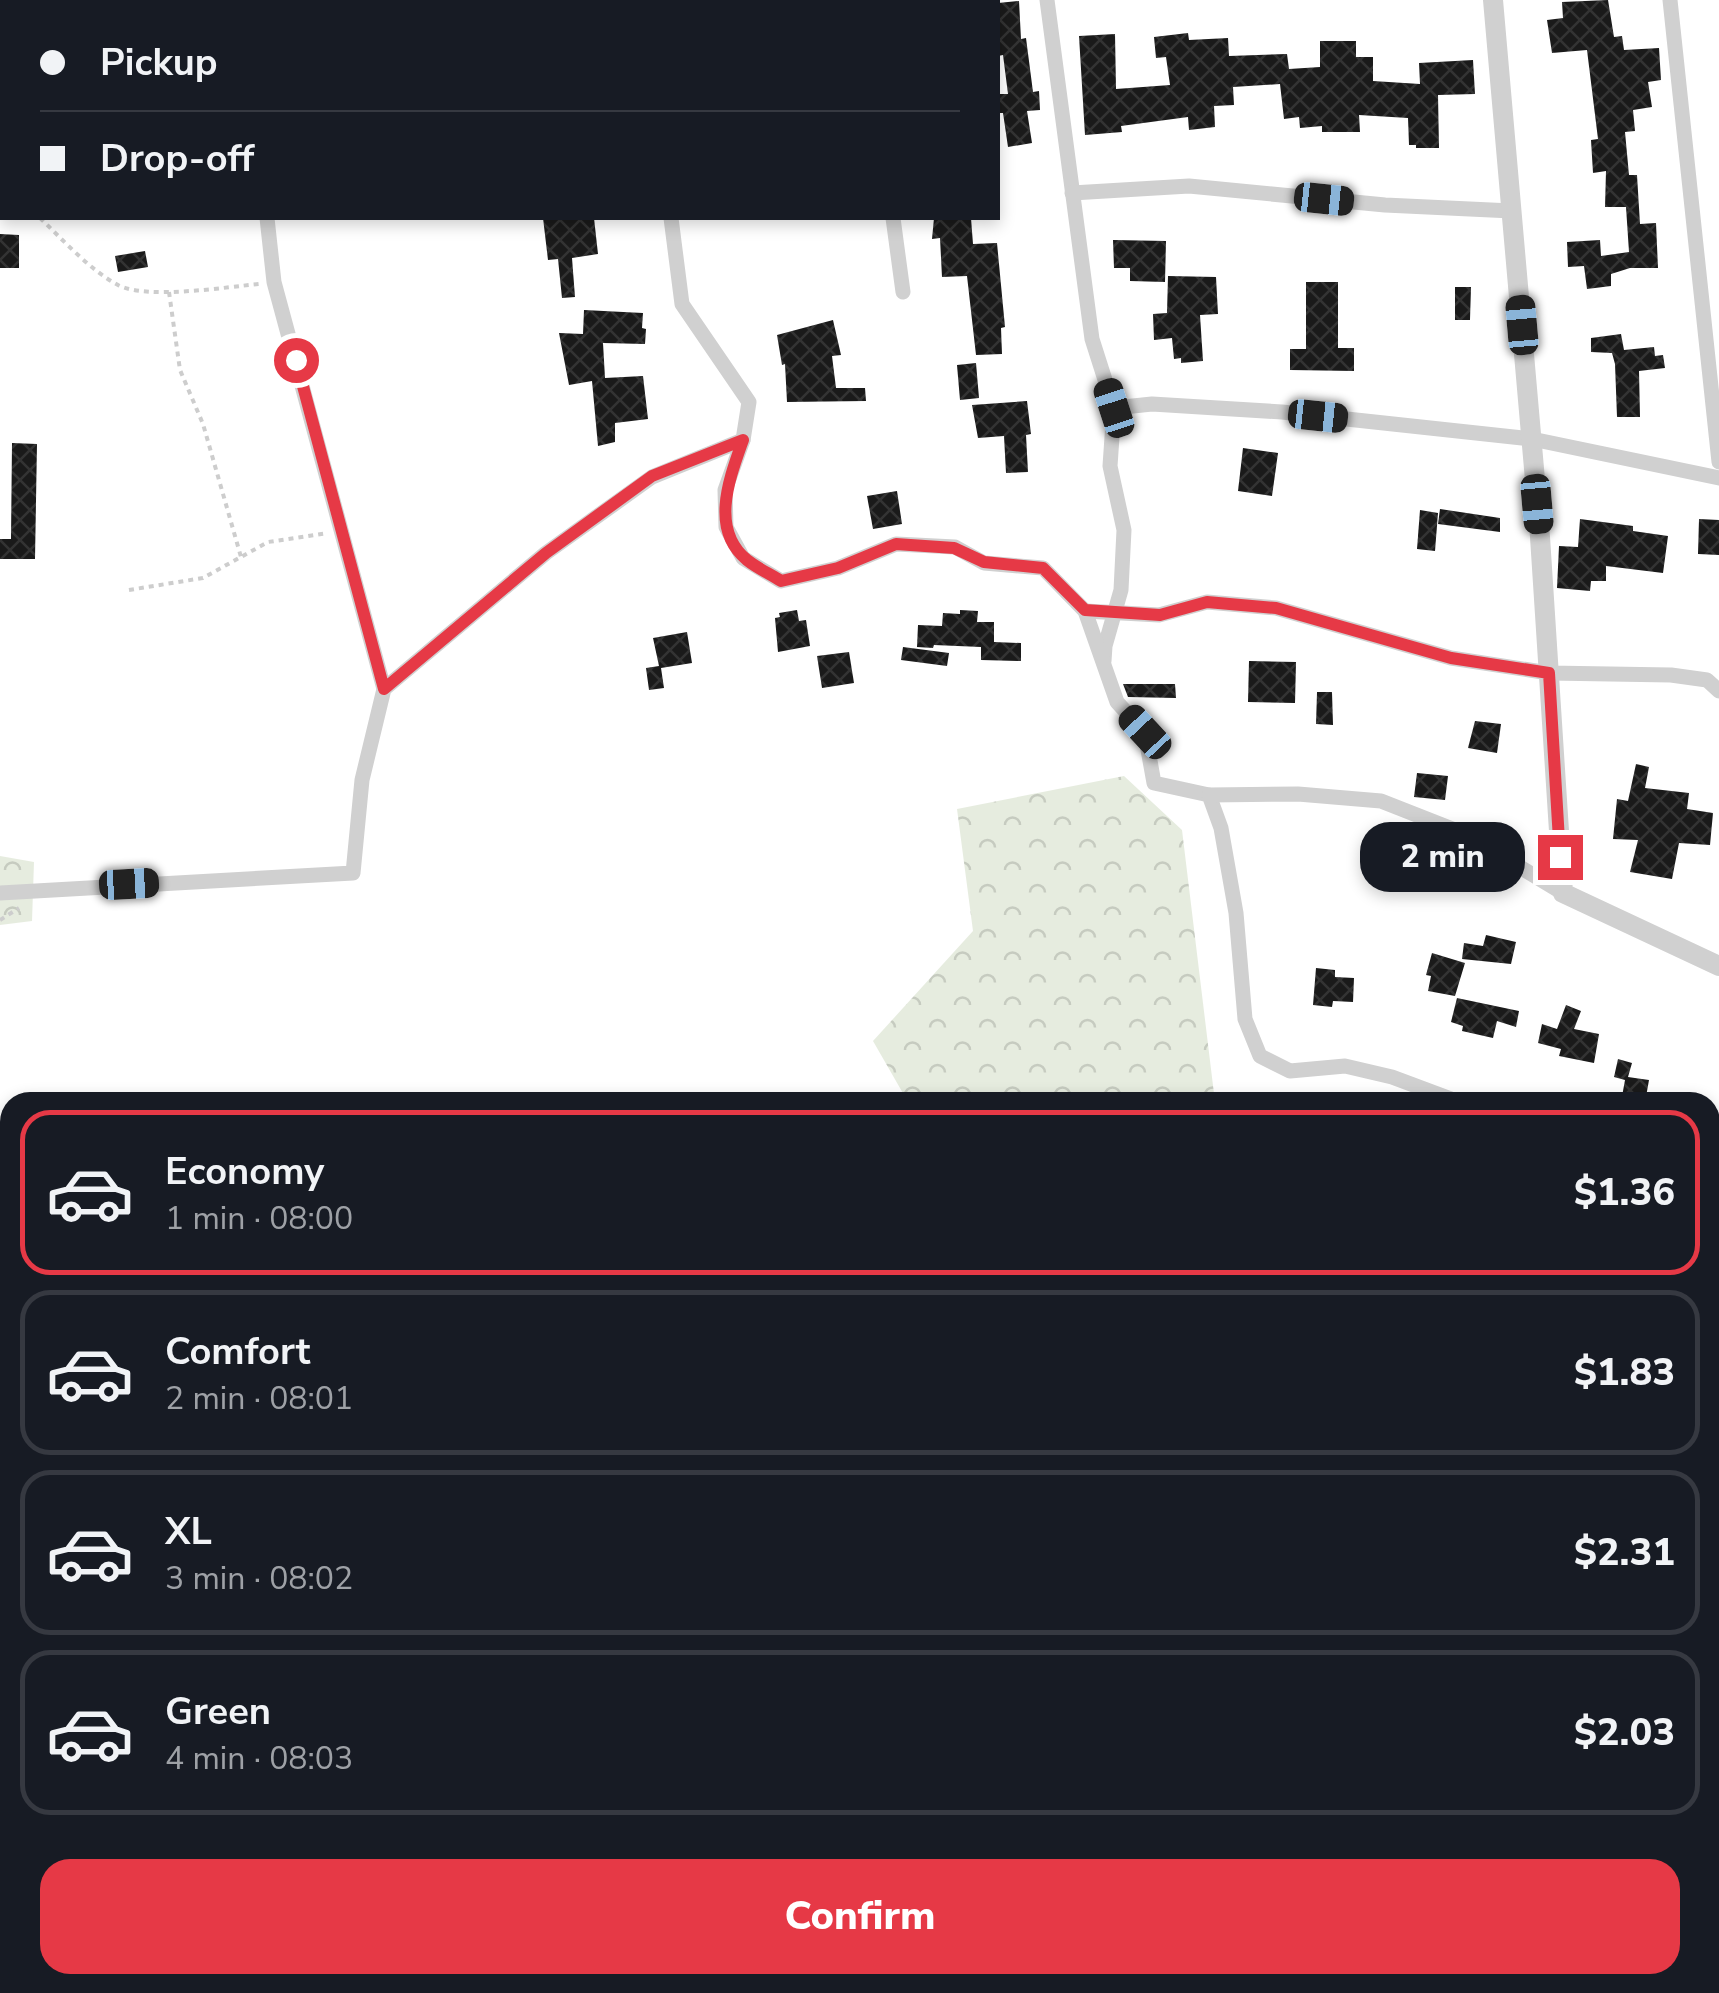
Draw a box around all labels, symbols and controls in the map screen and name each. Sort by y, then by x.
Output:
text: Pickup [100,37,218,88]
text: Drop-off [100,133,254,184]
car [1293,181,1355,217]
car [1504,294,1540,356]
route start [274,338,319,383]
car [1090,375,1138,441]
car [1287,398,1349,434]
car [1519,473,1555,535]
car [1114,700,1176,764]
callout: 2 min [1360,822,1525,892]
text: 2 min [1400,835,1485,878]
route end [1538,835,1583,880]
car [98,867,160,901]
text: Economy [165,1146,324,1197]
icon: car [45,1148,135,1238]
text: $1.36 [1574,1167,1675,1218]
text: 1 min · 08:00 [165,1197,353,1240]
text: Comfort [165,1326,310,1377]
icon: car [45,1328,135,1418]
text: $1.83 [1574,1347,1675,1398]
text: 2 min · 08:01 [165,1377,353,1420]
text: XL [165,1506,212,1557]
icon: car [45,1508,135,1598]
text: $2.31 [1574,1527,1675,1578]
text: 3 min · 08:02 [165,1557,353,1600]
text: Green [165,1686,271,1737]
icon: car [45,1688,135,1778]
text: $2.03 [1574,1707,1675,1758]
text: 4 min · 08:03 [165,1737,353,1780]
button: Confirm [40,1859,1680,1974]

